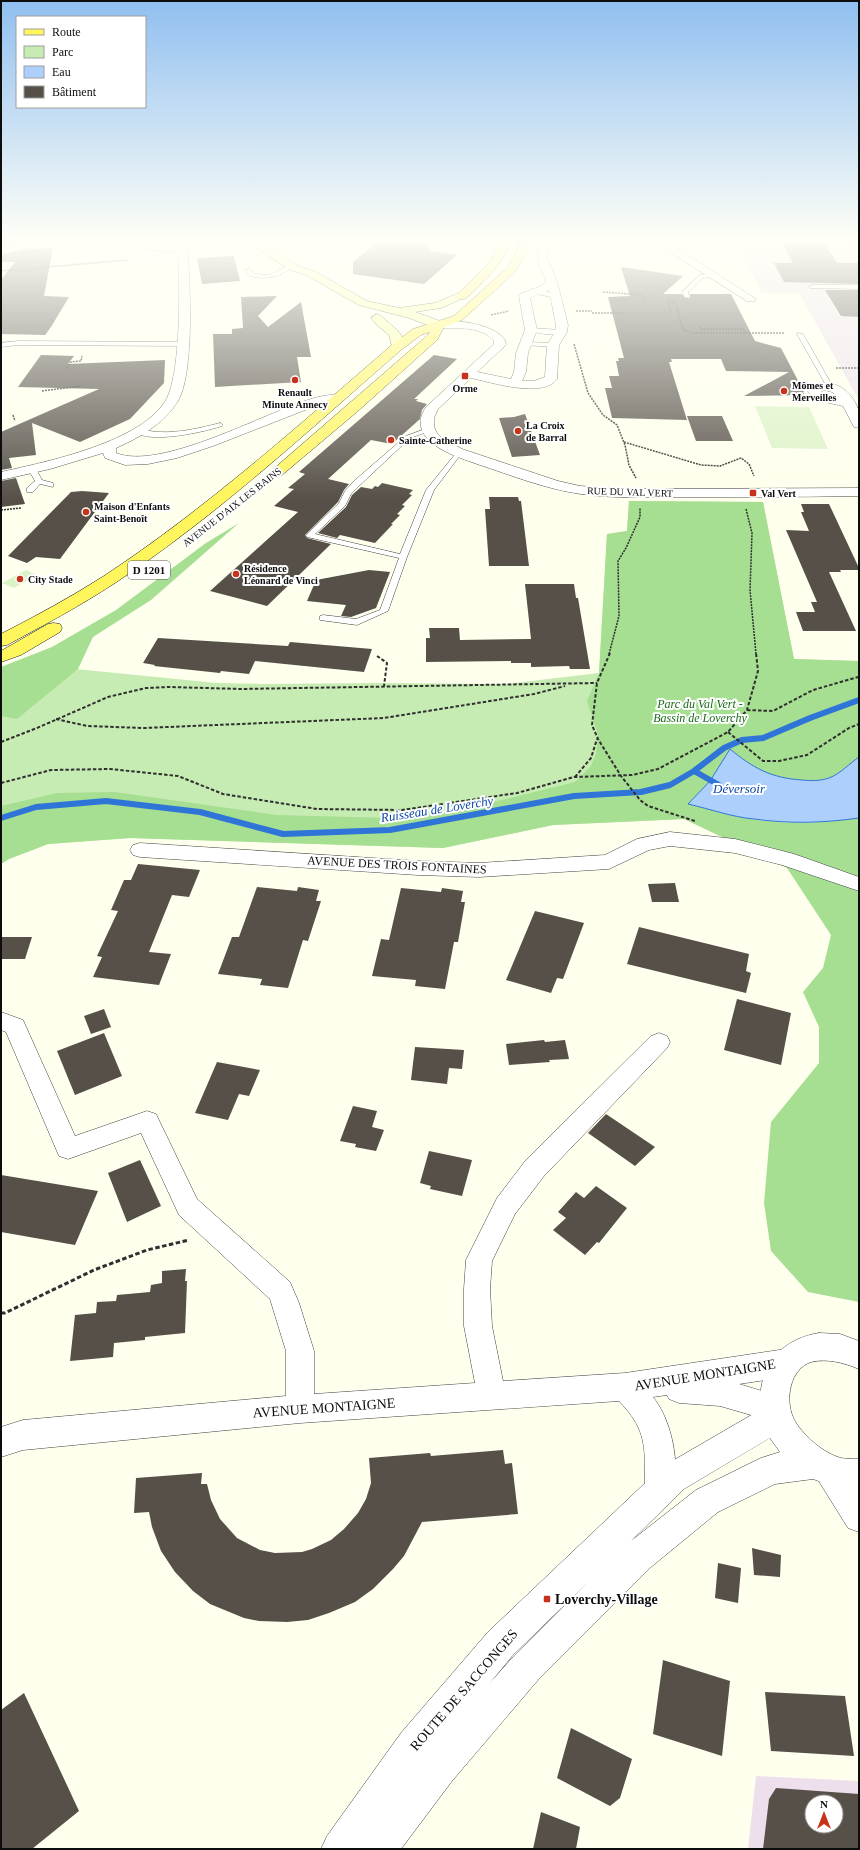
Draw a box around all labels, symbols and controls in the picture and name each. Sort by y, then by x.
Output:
legend [16,16,146,108]
text: Route [52,25,81,39]
text: Parc [52,45,73,59]
text: Eau [52,65,71,79]
text: Bâtiment [52,85,97,99]
marker: Orme [460,371,470,381]
marker: Renault Minute Annecy [290,375,300,385]
place label: Mômes et Merveilles [792,380,837,403]
place label: Orme [453,383,478,394]
marker: Mômes et Merveilles [779,386,789,396]
place label: Renault Minute Annecy [262,387,328,410]
place label: La Croix de Barral [526,420,567,443]
marker: La Croix de Barral [513,426,523,436]
marker: Sainte-Catherine [386,435,396,445]
place label: Sainte-Catherine [399,435,472,446]
street label: AVENUE D'AIX LES BAINS [181,465,283,549]
street label: RUE DU VAL VERT [587,485,673,499]
marker: Val Vert [748,488,758,498]
place label: Val Vert [761,488,797,499]
place label: Maison d'Enfants Saint-Benoît [94,501,170,524]
marker: Maison d'Enfants Saint-Benoît [81,507,91,517]
road number: D 1201 [128,561,170,579]
place label: Résidence Léonard de Vinci [244,563,318,586]
marker: Résidence Léonard de Vinci [231,569,241,579]
marker: City Stade [15,574,25,584]
place label: City Stade [28,574,73,585]
park label: Parc du Val Vert - Bassin de Loverchy [653,697,747,725]
water label: Déversoir [712,781,766,796]
water label: Ruisseau de Loverchy [379,793,494,825]
street label: AVENUE DES TROIS FONTAINES [307,853,487,877]
street label: AVENUE MONTAIGNE [633,1356,777,1394]
street label: AVENUE MONTAIGNE [252,1396,396,1420]
place label: Loverchy-Village [555,1592,658,1607]
marker: Loverchy-Village [542,1594,552,1604]
street label: ROUTE DE SACCONGES [407,1626,521,1754]
north arrow [804,1794,844,1834]
text: N [820,1798,828,1810]

